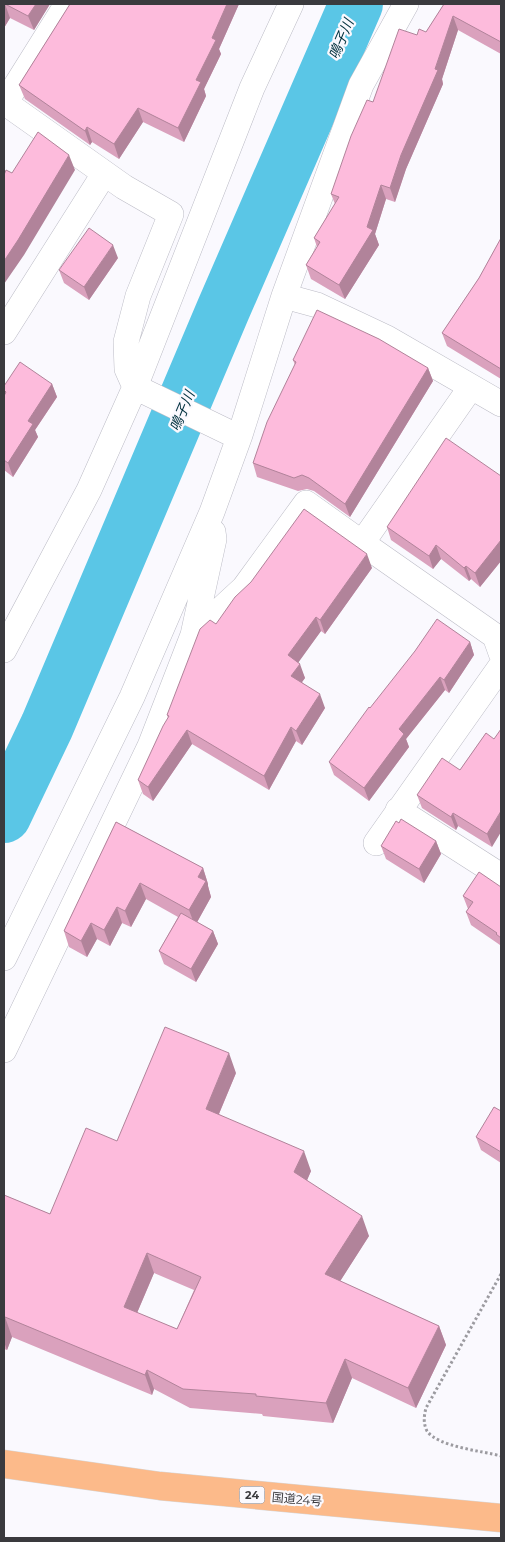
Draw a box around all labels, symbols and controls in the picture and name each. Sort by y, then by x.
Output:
water label: 鳴子川 [325,14,358,62]
water label: 鳴子川 [166,386,199,434]
road number: 24 [240,1486,264,1504]
street label: 国道24号 [271,1489,323,1509]

